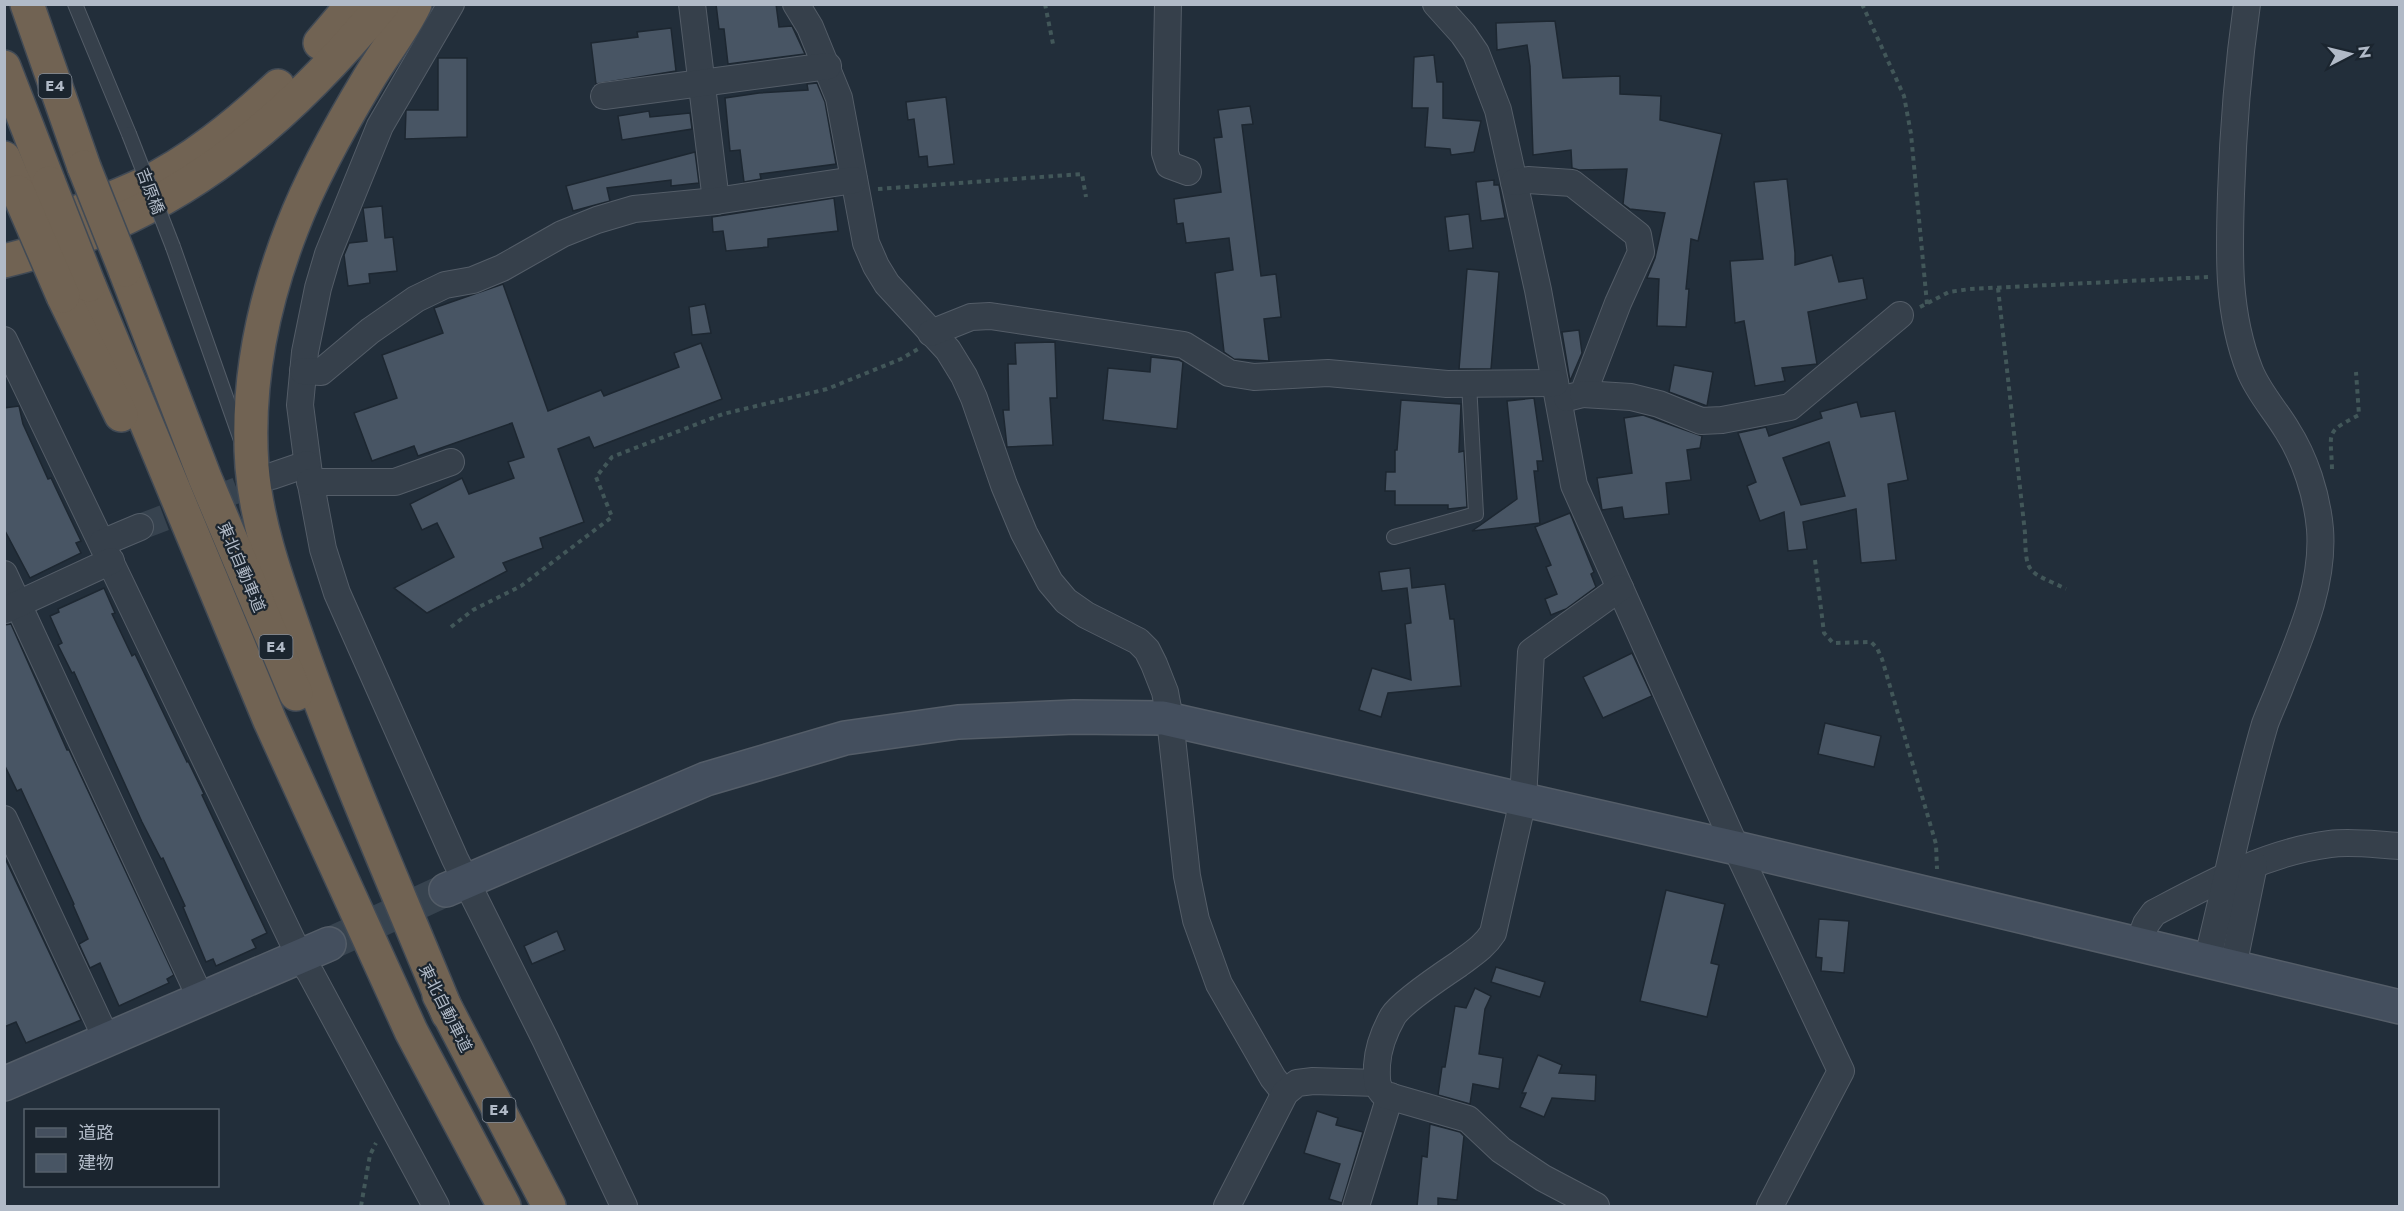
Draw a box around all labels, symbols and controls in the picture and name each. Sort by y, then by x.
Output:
north arrow [2320,24,2380,84]
text: N [2352,45,2377,60]
road number: E4 [38,74,72,98]
street label: 吉原橋 [131,165,170,218]
street label: 東北自動車道 [212,519,271,616]
road number: E4 [260,635,292,659]
street label: 東北自動車道 [414,960,478,1056]
road number: E4 [482,1098,516,1122]
legend [24,1109,219,1187]
text: 道路 [78,1120,114,1146]
text: 建物 [78,1150,114,1176]

